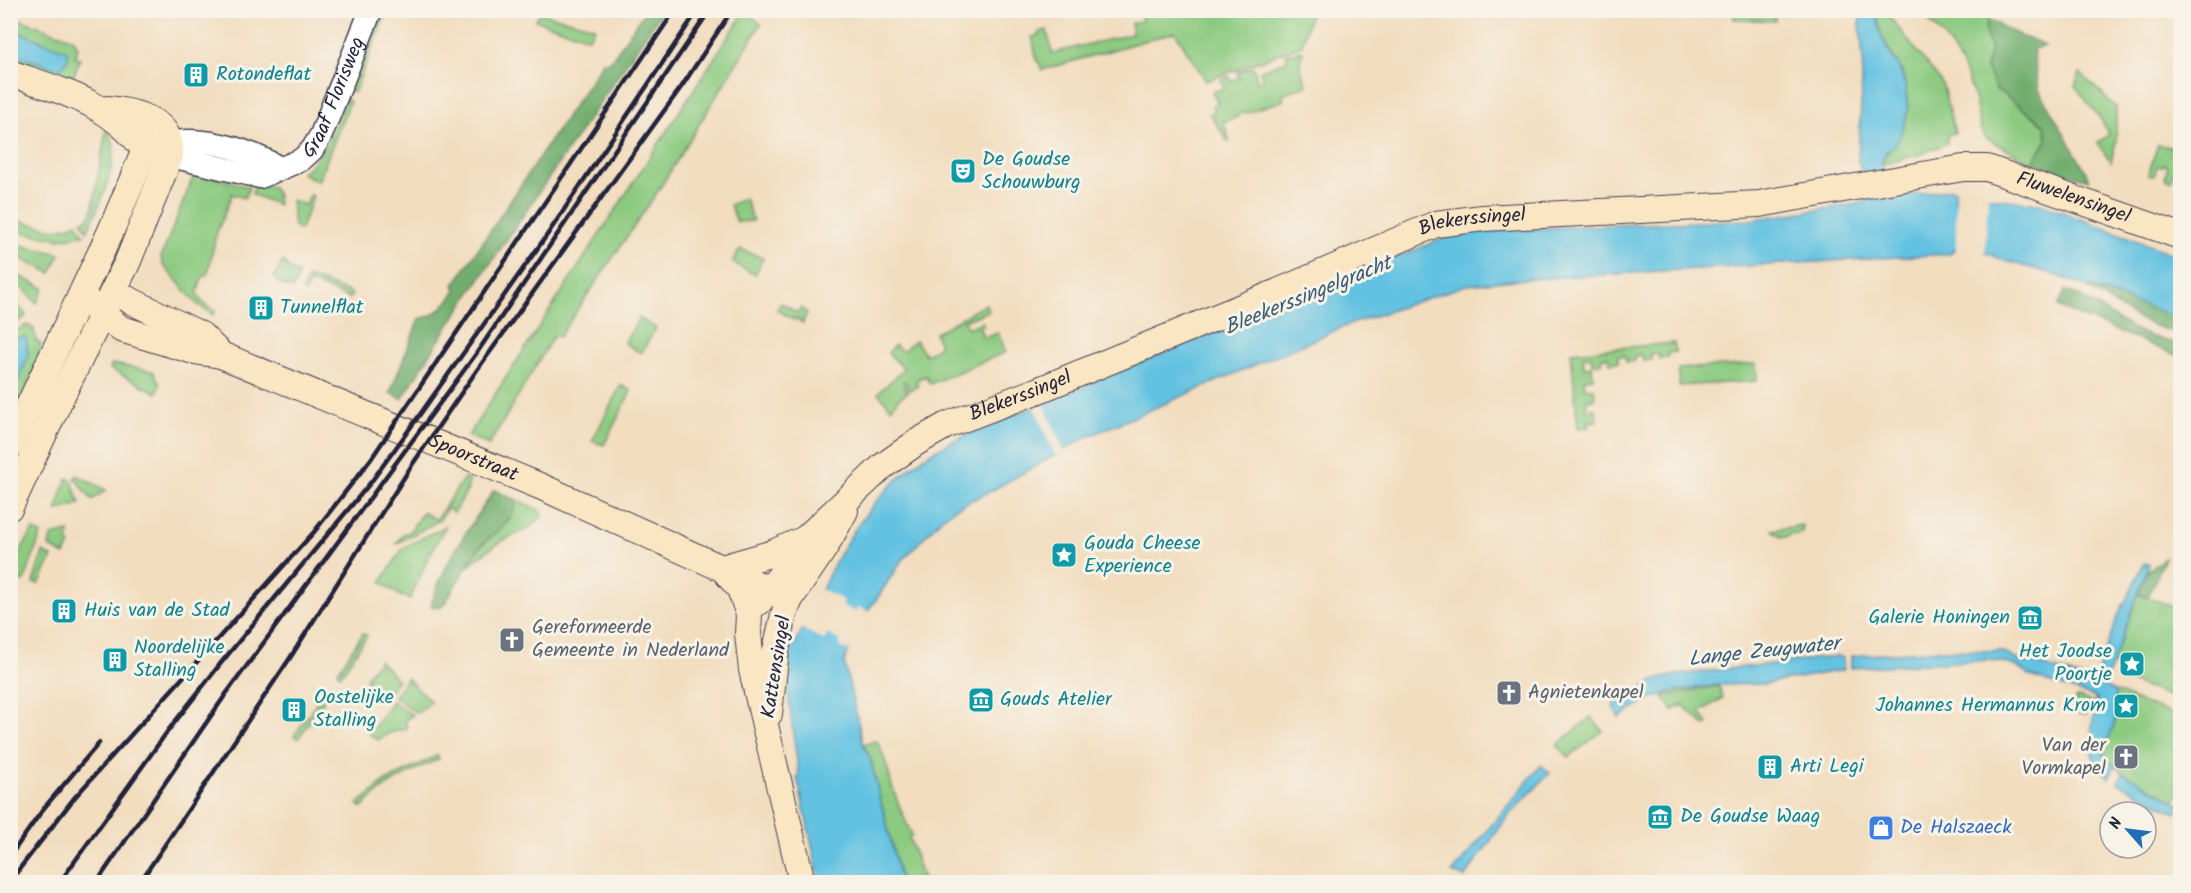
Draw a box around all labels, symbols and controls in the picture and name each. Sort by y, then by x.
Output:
street label: Graaf Florisweg [295,32,375,167]
place label: Rotondeflat [216,59,311,91]
building icon: Rotondeflat [181,60,211,90]
place label: De Goudse Schouwburg [982,144,1081,199]
theatre icon: De Goudse Schouwburg [948,156,978,186]
street label: Fluwelensingel [2012,163,2135,233]
street label: Blekerssingel [1414,200,1526,246]
water label: Bleekerssingelgracht [1219,246,1399,345]
place label: Tunnelflat [280,292,364,324]
building icon: Tunnelflat [246,293,276,323]
street label: Blekerssingel [965,362,1077,431]
street label: Spoorstraat [423,426,523,492]
place label: Gouda Cheese Experience [1084,528,1201,583]
place icon: Gouda Cheese Experience [1049,540,1079,570]
place label: Huis van de Stad [84,595,231,627]
building icon: Huis van de Stad [49,596,79,626]
place label: Galerie Honingen [1868,602,2010,634]
museum icon: Galerie Honingen [2015,603,2045,633]
place label: Gereformeerde Gemeente in Nederland [532,612,730,667]
street label: Kattensingel [753,613,801,721]
church icon: Gereformeerde Gemeente in Nederland [497,625,527,655]
water label: Lange Zeugwater [1687,627,1845,676]
place label: Noordelijke Stalling [134,632,224,687]
place label: Het Joodse Poortje [2019,636,2112,691]
building icon: Noordelijke Stalling [100,645,130,675]
place icon: Het Joodse Poortje [2117,649,2147,679]
place label: Agnietenkapel [1528,677,1644,709]
church icon: Agnietenkapel [1494,678,1524,708]
place label: Oostelijke Stalling [314,682,394,737]
place label: Gouds Atelier [1000,684,1113,716]
museum icon: Gouds Atelier [966,685,996,715]
place label: Johannes Hermannus Krom [1875,690,2106,722]
place icon: Johannes Hermannus Krom [2111,691,2141,721]
building icon: Oostelijke Stalling [279,695,309,725]
place label: Van der Vormkapel [2022,730,2107,785]
church icon: Van der Vormkapel [2111,742,2141,772]
place label: Arti Legi [1790,751,1865,783]
building icon: Arti Legi [1755,752,1785,782]
north arrow [2098,800,2158,860]
place label: De Goudse Waag [1680,801,1820,833]
museum icon: De Goudse Waag [1645,802,1675,832]
place label: De Halszaeck [1900,812,2012,844]
shop icon: De Halszaeck [1866,813,1896,843]
text: N [2103,813,2129,834]

